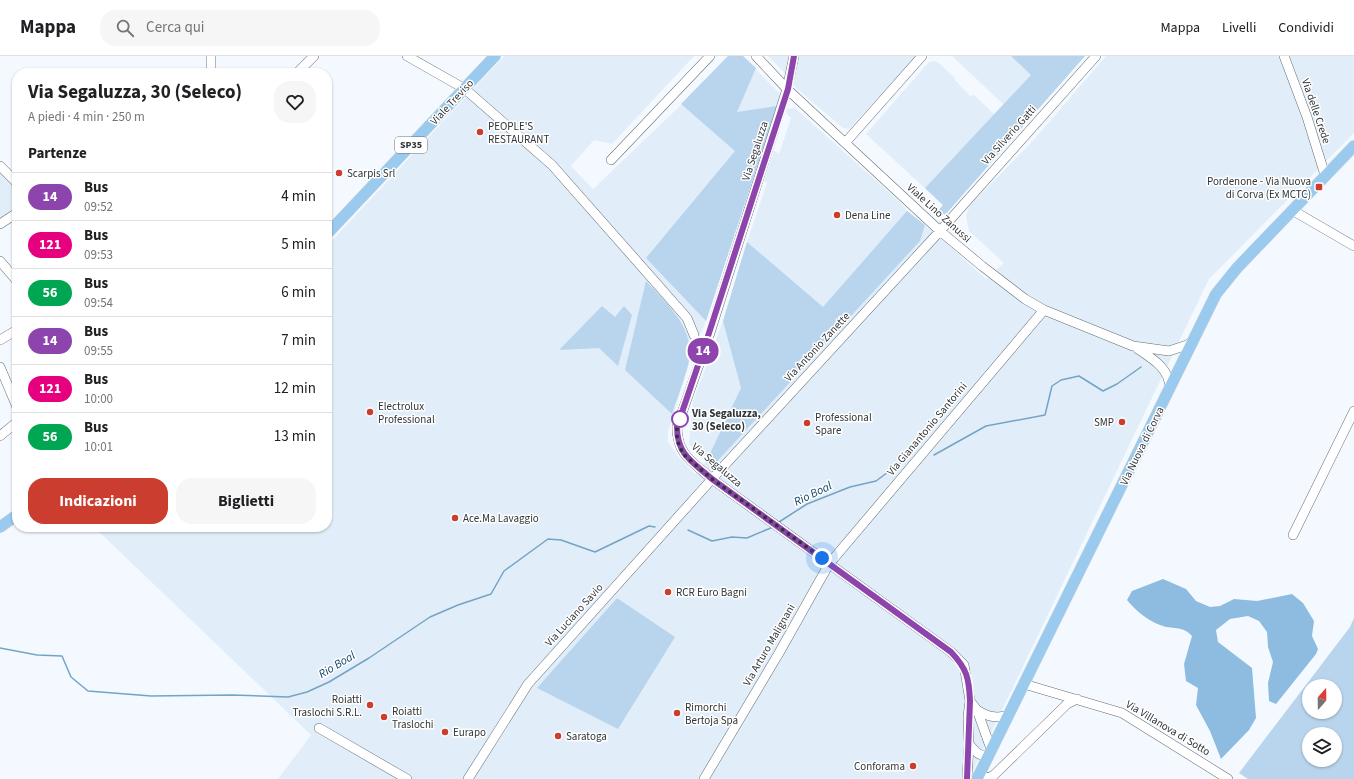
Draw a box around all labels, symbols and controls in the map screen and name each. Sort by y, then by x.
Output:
search box [100,10,380,46]
text: Mappa [20,14,76,41]
icon: search [114,17,136,39]
text: Cerca qui [146,17,205,38]
text: Mappa [1160,18,1200,38]
text: Livelli [1222,18,1256,38]
text: Condividi [1278,18,1334,38]
street label: Viale Treviso [427,76,477,128]
street label: Via delle Crede [1298,76,1334,146]
text: Via Segaluzza, 30 (Seleco) [28,79,242,106]
button: heart [274,81,316,123]
street label: Via Silverio Gatti [978,102,1040,168]
text: A piedi · 4 min · 250 m [28,108,145,126]
place label: PEOPLE'S RESTAURANT [488,119,549,147]
street label: Via Segaluzza [738,119,772,183]
marker: PEOPLE'S RESTAURANT [475,127,485,137]
road number: SP35 [395,137,427,153]
text: Partenze [28,143,87,164]
place label: Scarpis Srl [347,166,395,181]
marker: Scarpis Srl [334,168,344,178]
place label: Pordenone - Via Nuova di Corva (Ex MCTC) [1207,174,1311,202]
text: Bus [84,177,108,198]
street label: Viale Lino Zanussi [904,180,974,246]
marker: Pordenone - Via Nuova di Corva (Ex MCTC) [1314,182,1324,192]
text: 4 min [281,186,316,207]
text: 14 [43,187,57,207]
text: 09:52 [84,198,113,216]
place label: Dena Line [845,208,891,223]
marker: Dena Line [832,210,842,220]
text: Bus [84,225,108,246]
text: 5 min [281,234,316,255]
text: 121 [39,235,61,255]
text: 09:53 [84,246,113,264]
text: Bus [84,273,108,294]
text: 6 min [281,282,316,303]
text: 56 [43,283,57,303]
text: 09:54 [84,294,113,312]
street label: Via Antonio Zanette [781,309,853,385]
text: Bus [84,321,108,342]
text: 7 min [281,330,316,351]
text: 14 [43,331,57,351]
line badge: 14 [685,338,721,364]
text: 14 [696,341,710,361]
text: 09:55 [84,342,113,360]
text: Bus [84,369,108,390]
text: 12 min [274,378,316,399]
text: 121 [39,379,61,399]
street label: Via Gianantonio Santorini [884,379,970,479]
text: 10:00 [84,390,113,408]
place label: Electrolux Professional [378,399,435,427]
street label: Via Nuova di Corva [1116,404,1168,488]
place label: Via Segaluzza, 30 (Seleco) [691,406,761,434]
marker: Electrolux Professional [365,407,375,417]
marker: Via Segaluzza, 30 (Seleco) [671,410,689,428]
place label: Professional Spare [815,410,872,438]
place label: SMP [1094,415,1114,430]
text: Bus [84,417,108,438]
marker: SMP [1117,417,1127,427]
marker: Professional Spare [802,418,812,428]
text: 13 min [274,426,316,447]
text: 56 [43,427,57,447]
text: 10:01 [84,438,113,456]
street label: Via Segaluzza [689,439,745,491]
water label: Rio Boal [791,477,835,511]
button: Indicazioni [28,478,168,524]
button: Biglietti [176,478,316,524]
place label: Ace.Ma Lavaggio [463,511,539,526]
marker: Ace.Ma Lavaggio [450,513,460,523]
your location [812,548,832,568]
street label: Via Luciano Savio [542,580,606,650]
place label: RCR Euro Bagni [676,585,747,600]
marker: RCR Euro Bagni [663,587,673,597]
street label: Via Arturo Malignani [739,601,799,689]
water label: Rio Boal [315,647,359,683]
north arrow [1302,679,1342,719]
map controls [1302,679,1342,767]
place label: Roiatti Traslochi S.R.L. [293,692,362,720]
street label: Via Villanova di Sotto [1123,697,1213,759]
marker: Roiatti Traslochi S.R.L. [365,700,375,710]
place label: Rimorchi Bertoja Spa [685,700,738,728]
place label: Roiatti Traslochi [392,704,434,732]
marker: Rimorchi Bertoja Spa [672,708,682,718]
marker: Roiatti Traslochi [379,712,389,722]
place label: Eurapo [453,725,486,740]
marker: Eurapo [440,727,450,737]
button: layers [1302,727,1342,767]
place label: Saratoga [566,729,607,744]
marker: Saratoga [553,731,563,741]
place label: Conforama [854,759,905,774]
marker: Conforama [908,761,918,771]

